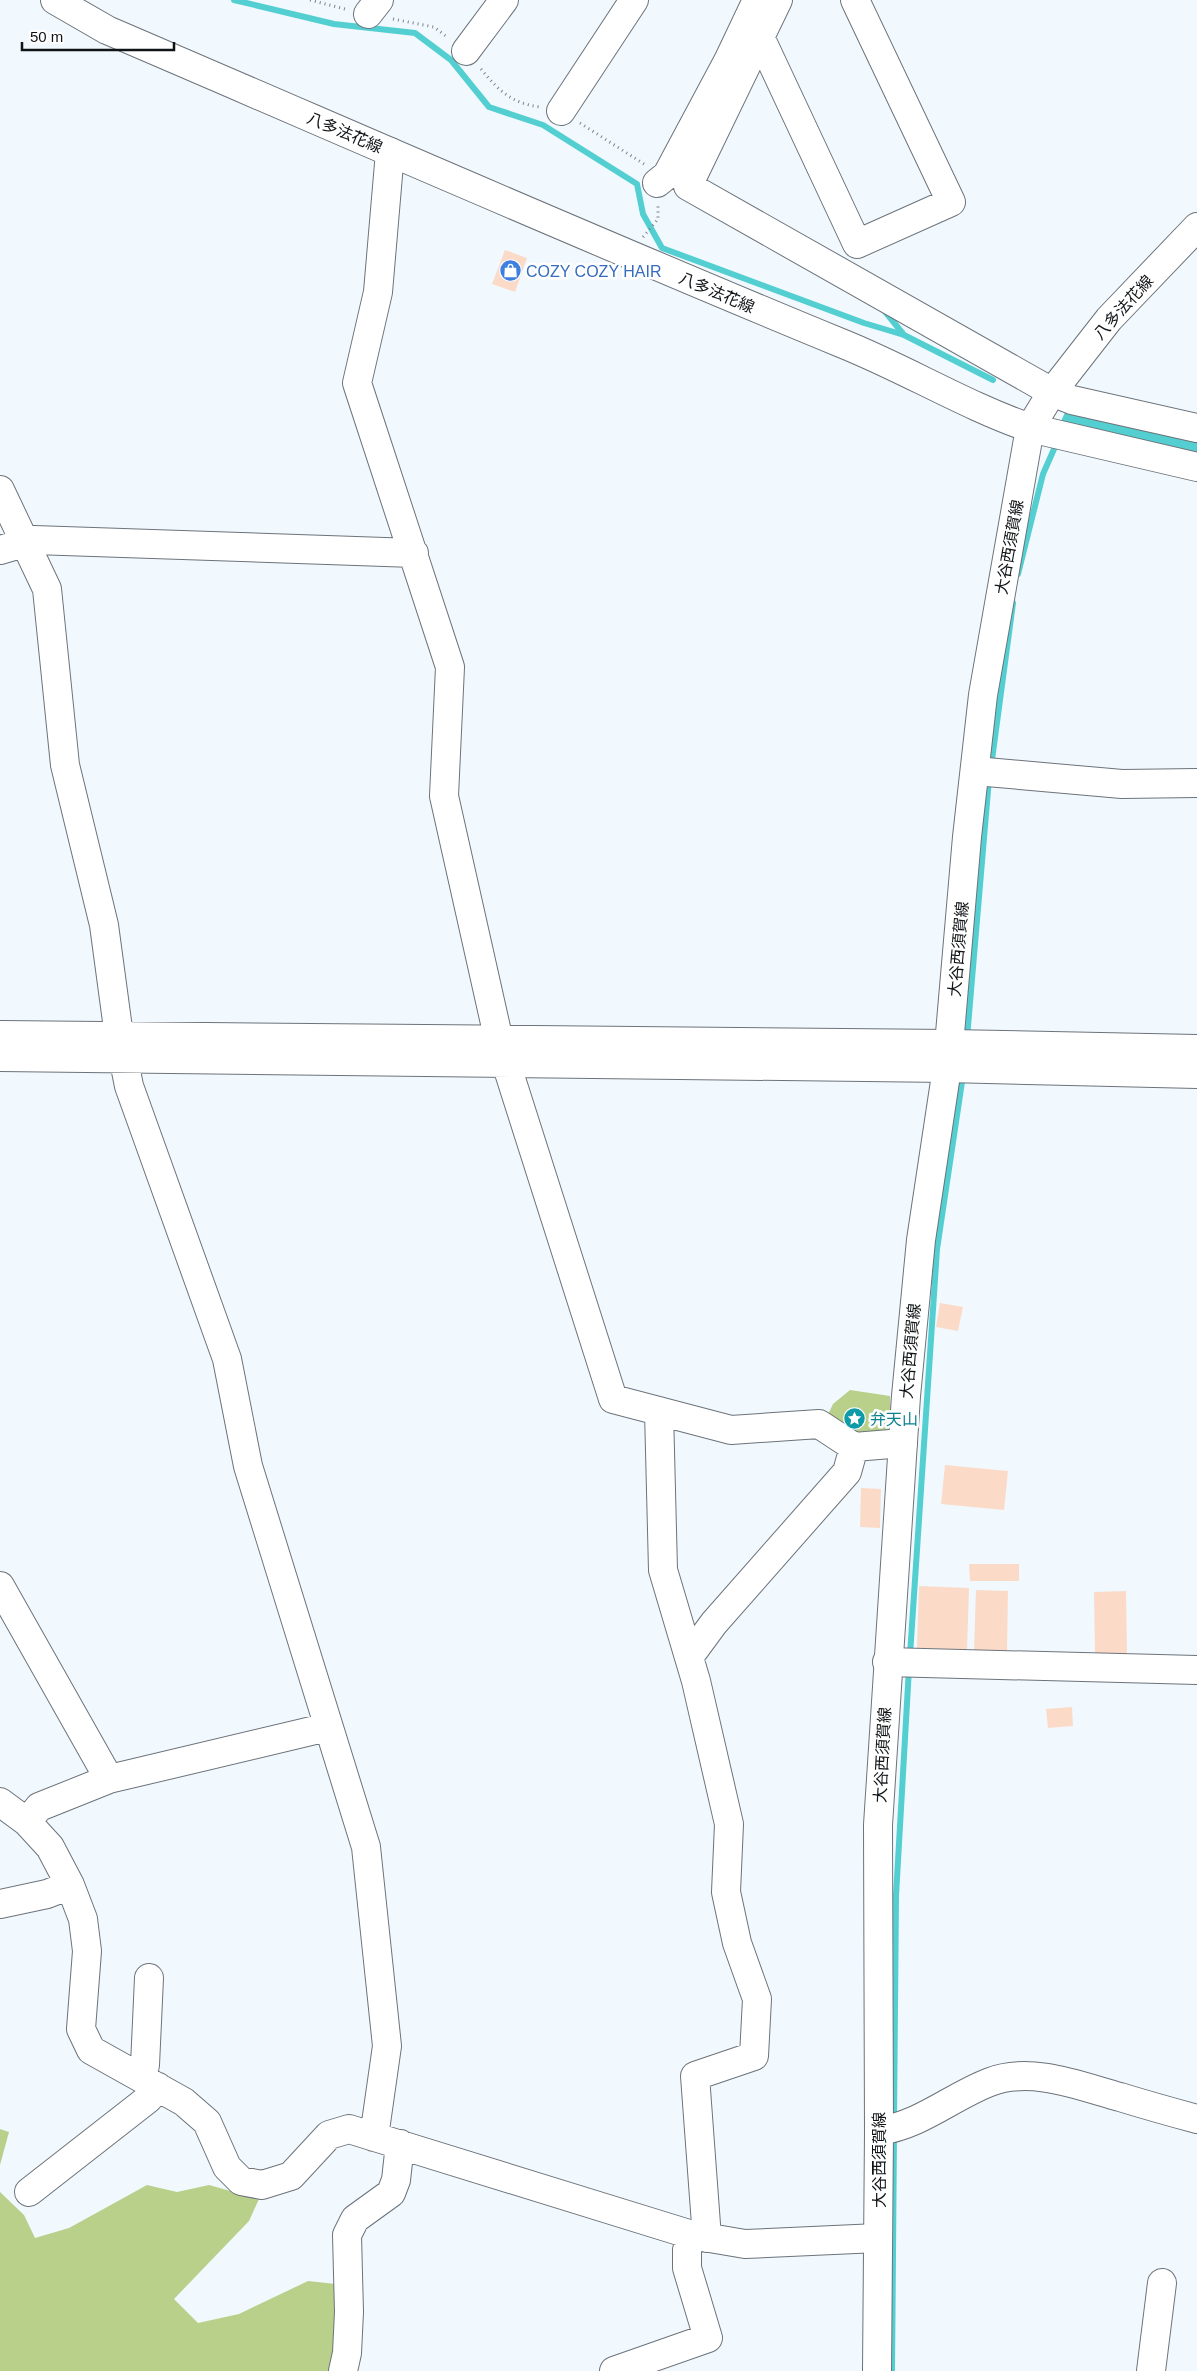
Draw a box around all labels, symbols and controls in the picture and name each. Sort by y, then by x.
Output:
scale bar [22,20,175,52]
text: 50 m [30,28,63,45]
street label: 八多法花線 [305,109,385,156]
shop icon: COZY COZY HAIR [498,259,522,283]
place label: COZY COZY HAIR [526,263,661,280]
street label: 八多法花線 [677,269,757,316]
street label: 八多法花線 [1090,272,1156,343]
street label: 大谷西須賀線 [993,498,1026,596]
street label: 大谷西須賀線 [946,900,971,998]
street label: 大谷西須賀線 [898,1302,923,1400]
place icon: 弁天山 [842,1407,866,1431]
place label: 弁天山 [870,1411,918,1428]
street label: 大谷西須賀線 [871,1707,894,1803]
street label: 大谷西須賀線 [871,2112,888,2208]

